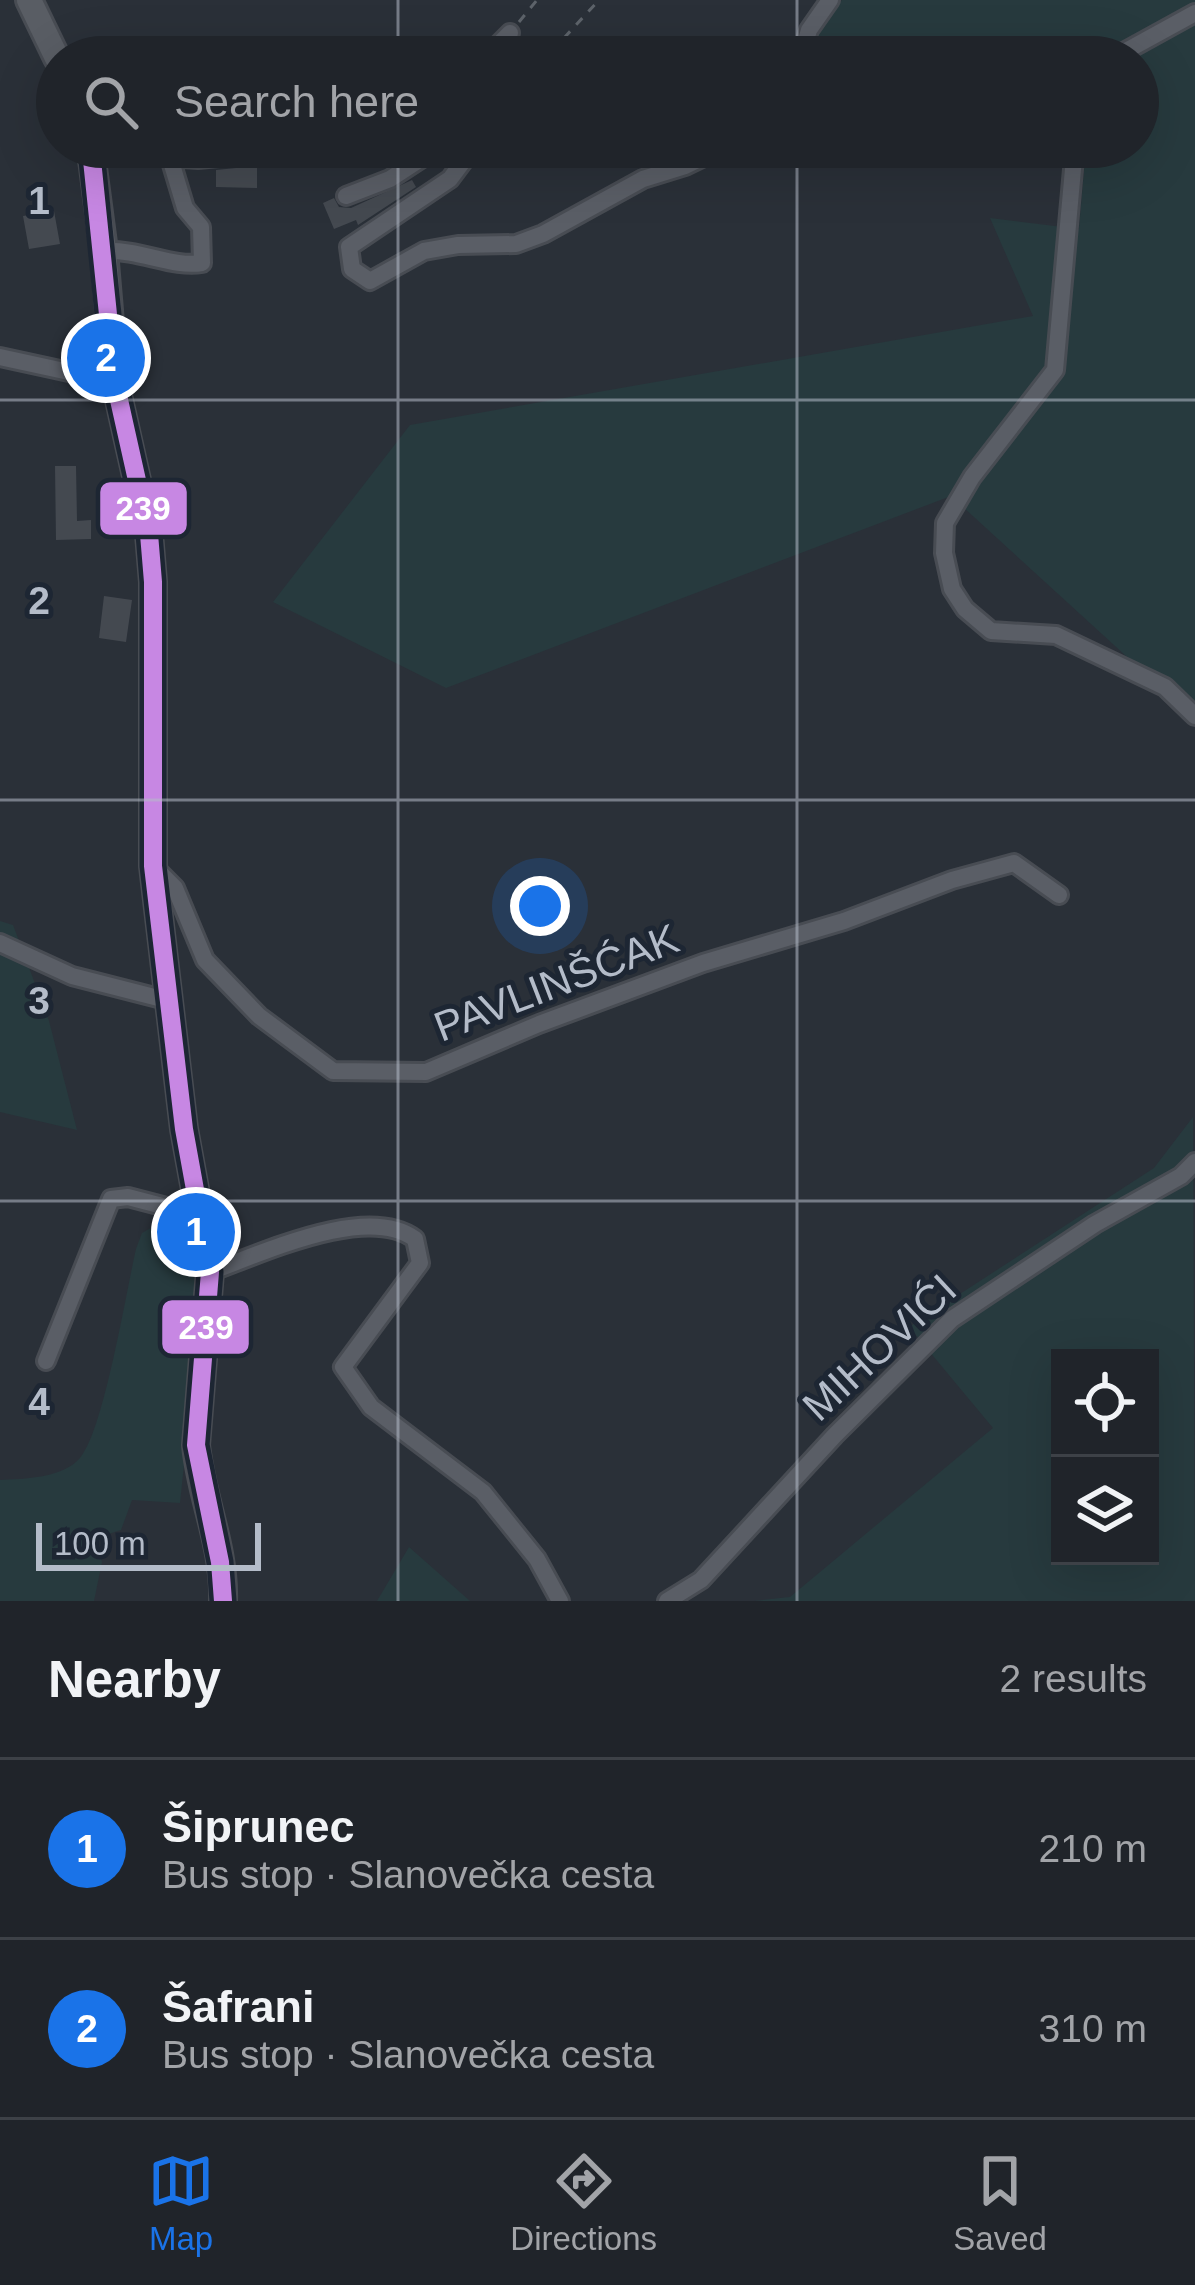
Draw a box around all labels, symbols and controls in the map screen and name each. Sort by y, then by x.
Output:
search box [36,36,1159,168]
icon: search [78,69,144,135]
text: Search here [174,76,419,127]
text: 1 [28,179,50,222]
pin: 2 [67,313,145,403]
line badge: 239 [98,480,189,537]
text: 239 [115,490,171,527]
text: 2 [28,579,50,622]
your location [510,876,570,936]
street label: PAVLINŠĆAK [428,914,685,1051]
text: 3 [28,979,50,1022]
pin: 1 [157,1187,235,1277]
street label: MIHOVIĆI [793,1265,965,1430]
line badge: 239 [160,1298,251,1356]
text: 239 [178,1309,234,1346]
map controls [1051,1349,1159,1565]
button: locate [1051,1349,1159,1457]
text: 4 [28,1380,50,1423]
button: layers [1051,1457,1159,1565]
scale bar [36,1517,261,1570]
text: 100 m [54,1525,146,1562]
text: Nearby [48,1651,221,1708]
text: 2 results [1000,1657,1147,1700]
text: Šiprunec [162,1801,355,1852]
text: 1 [76,1827,98,1870]
text: 210 m [1039,1827,1147,1870]
text: Bus stop · Slanovečka cesta [162,1853,654,1896]
text: Šafrani [162,1981,315,2032]
text: 2 [76,2007,98,2050]
text: 310 m [1039,2007,1147,2050]
text: Bus stop · Slanovečka cesta [162,2033,654,2076]
tab: Map [148,2148,214,2258]
tab: Directions [510,2148,657,2258]
tab: Saved [953,2148,1047,2258]

